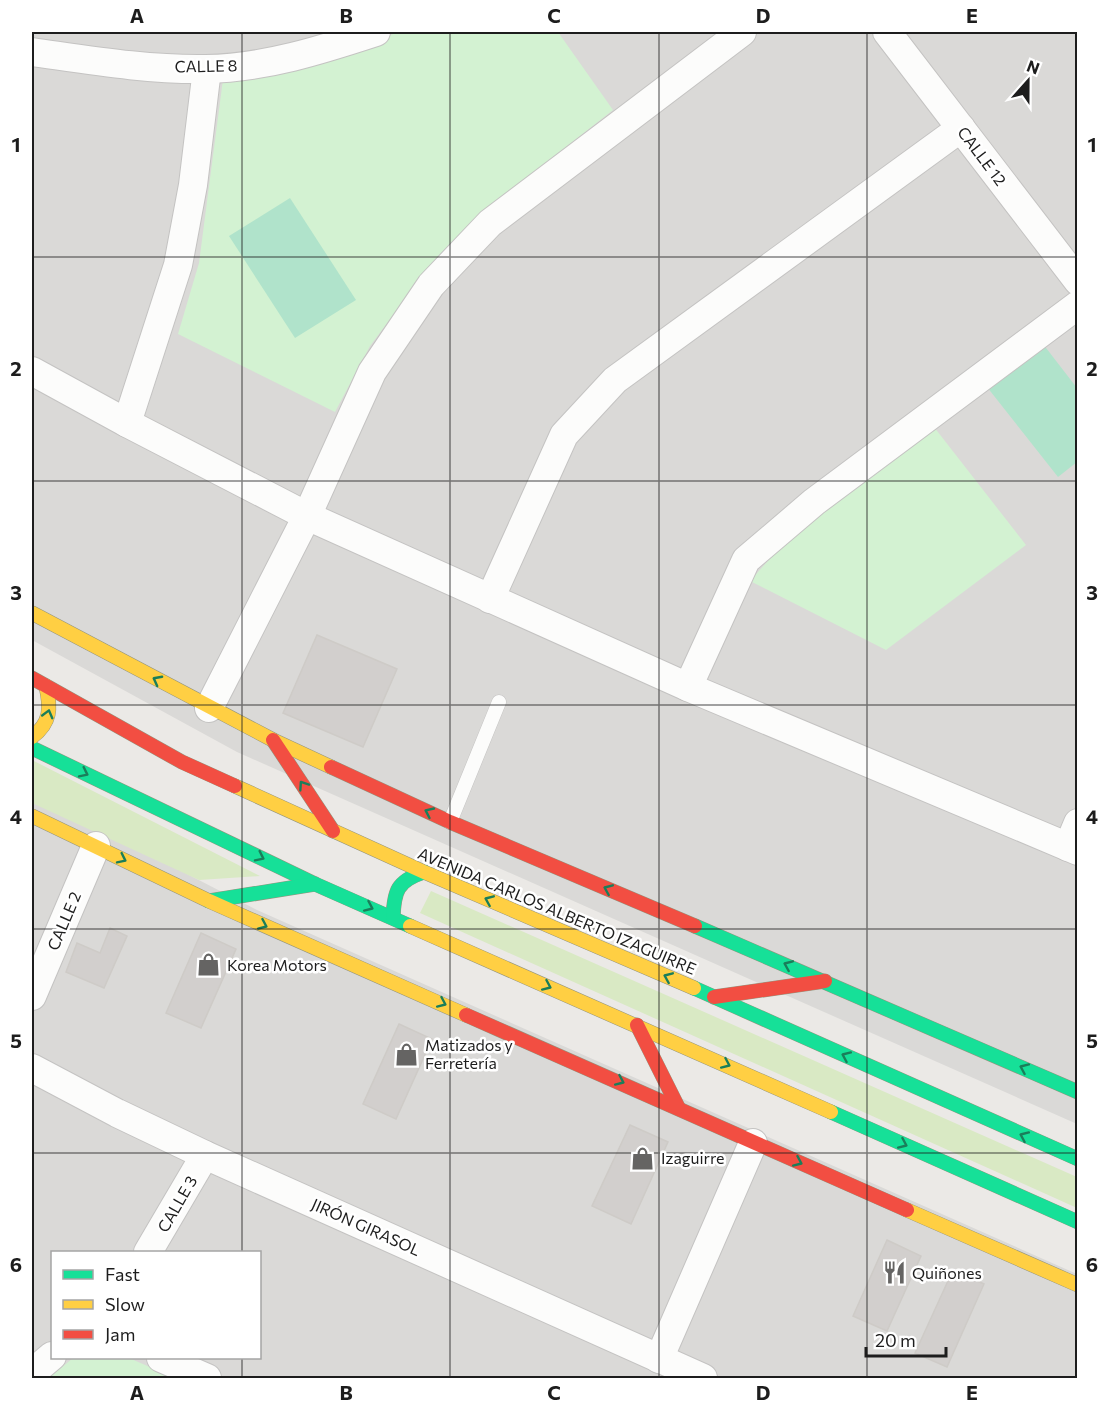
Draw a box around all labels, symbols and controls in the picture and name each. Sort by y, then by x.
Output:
text: A [130,3,144,27]
text: B [339,3,353,27]
text: C [547,3,561,27]
text: D [756,3,770,27]
text: E [966,3,978,27]
north arrow [998,51,1058,111]
street label: CALLE 8 [175,55,237,76]
text: N [1025,56,1043,78]
street label: CALLE 12 [954,123,1011,189]
text: 1 [11,132,21,156]
text: 1 [1087,132,1097,156]
text: 2 [10,356,22,380]
text: 2 [1086,356,1098,380]
text: 3 [10,580,22,604]
text: 3 [1086,580,1098,604]
one-way arrow [153,676,164,687]
one-way arrow [40,709,53,719]
one-way arrow [78,765,89,777]
one-way arrow [299,781,310,792]
text: 4 [10,804,22,828]
text: 4 [1086,804,1098,828]
one-way arrow [424,808,435,820]
street label: AVENIDA CARLOS ALBERTO IZAGUIRRE [415,843,699,978]
one-way arrow [254,850,265,862]
one-way arrow [116,851,127,863]
one-way arrow [603,884,614,896]
street label: CALLE 2 [43,889,84,953]
one-way arrow [484,895,495,907]
one-way arrow [362,900,373,912]
one-way arrow [257,917,268,929]
shop icon: Korea Motors [196,952,222,978]
place label: Korea Motors [227,955,327,974]
one-way arrow [783,960,794,972]
one-way arrow [663,973,674,985]
one-way arrow [541,978,552,990]
one-way arrow [435,996,446,1008]
text: 5 [10,1028,22,1052]
text: 5 [1086,1028,1098,1052]
place label: Matizados y Ferretería [425,1035,513,1072]
shop icon: Matizados y Ferretería [394,1041,420,1067]
one-way arrow [841,1052,852,1064]
one-way arrow [719,1057,730,1069]
one-way arrow [1019,1064,1030,1076]
one-way arrow [614,1074,625,1086]
one-way arrow [1019,1131,1030,1143]
one-way arrow [897,1137,908,1149]
shop icon: Izaguirre [630,1145,656,1171]
place label: Izaguirre [661,1148,724,1167]
one-way arrow [791,1155,802,1167]
street label: CALLE 3 [153,1172,200,1235]
street label: JIRÓN GIRASOL [309,1194,424,1259]
legend [51,1251,261,1359]
text: 6 [10,1252,22,1276]
text: 6 [1086,1252,1098,1276]
restaurant icon: Quiñones [881,1260,907,1286]
text: Fast [105,1263,140,1285]
place label: Quiñones [912,1263,982,1282]
text: Slow [105,1293,145,1315]
scale bar [866,1320,946,1358]
text: Jam [105,1323,135,1345]
text: 20 m [875,1329,916,1351]
text: A [130,1380,144,1404]
text: B [339,1380,353,1404]
text: C [547,1380,561,1404]
text: D [756,1380,770,1404]
text: E [966,1380,978,1404]

